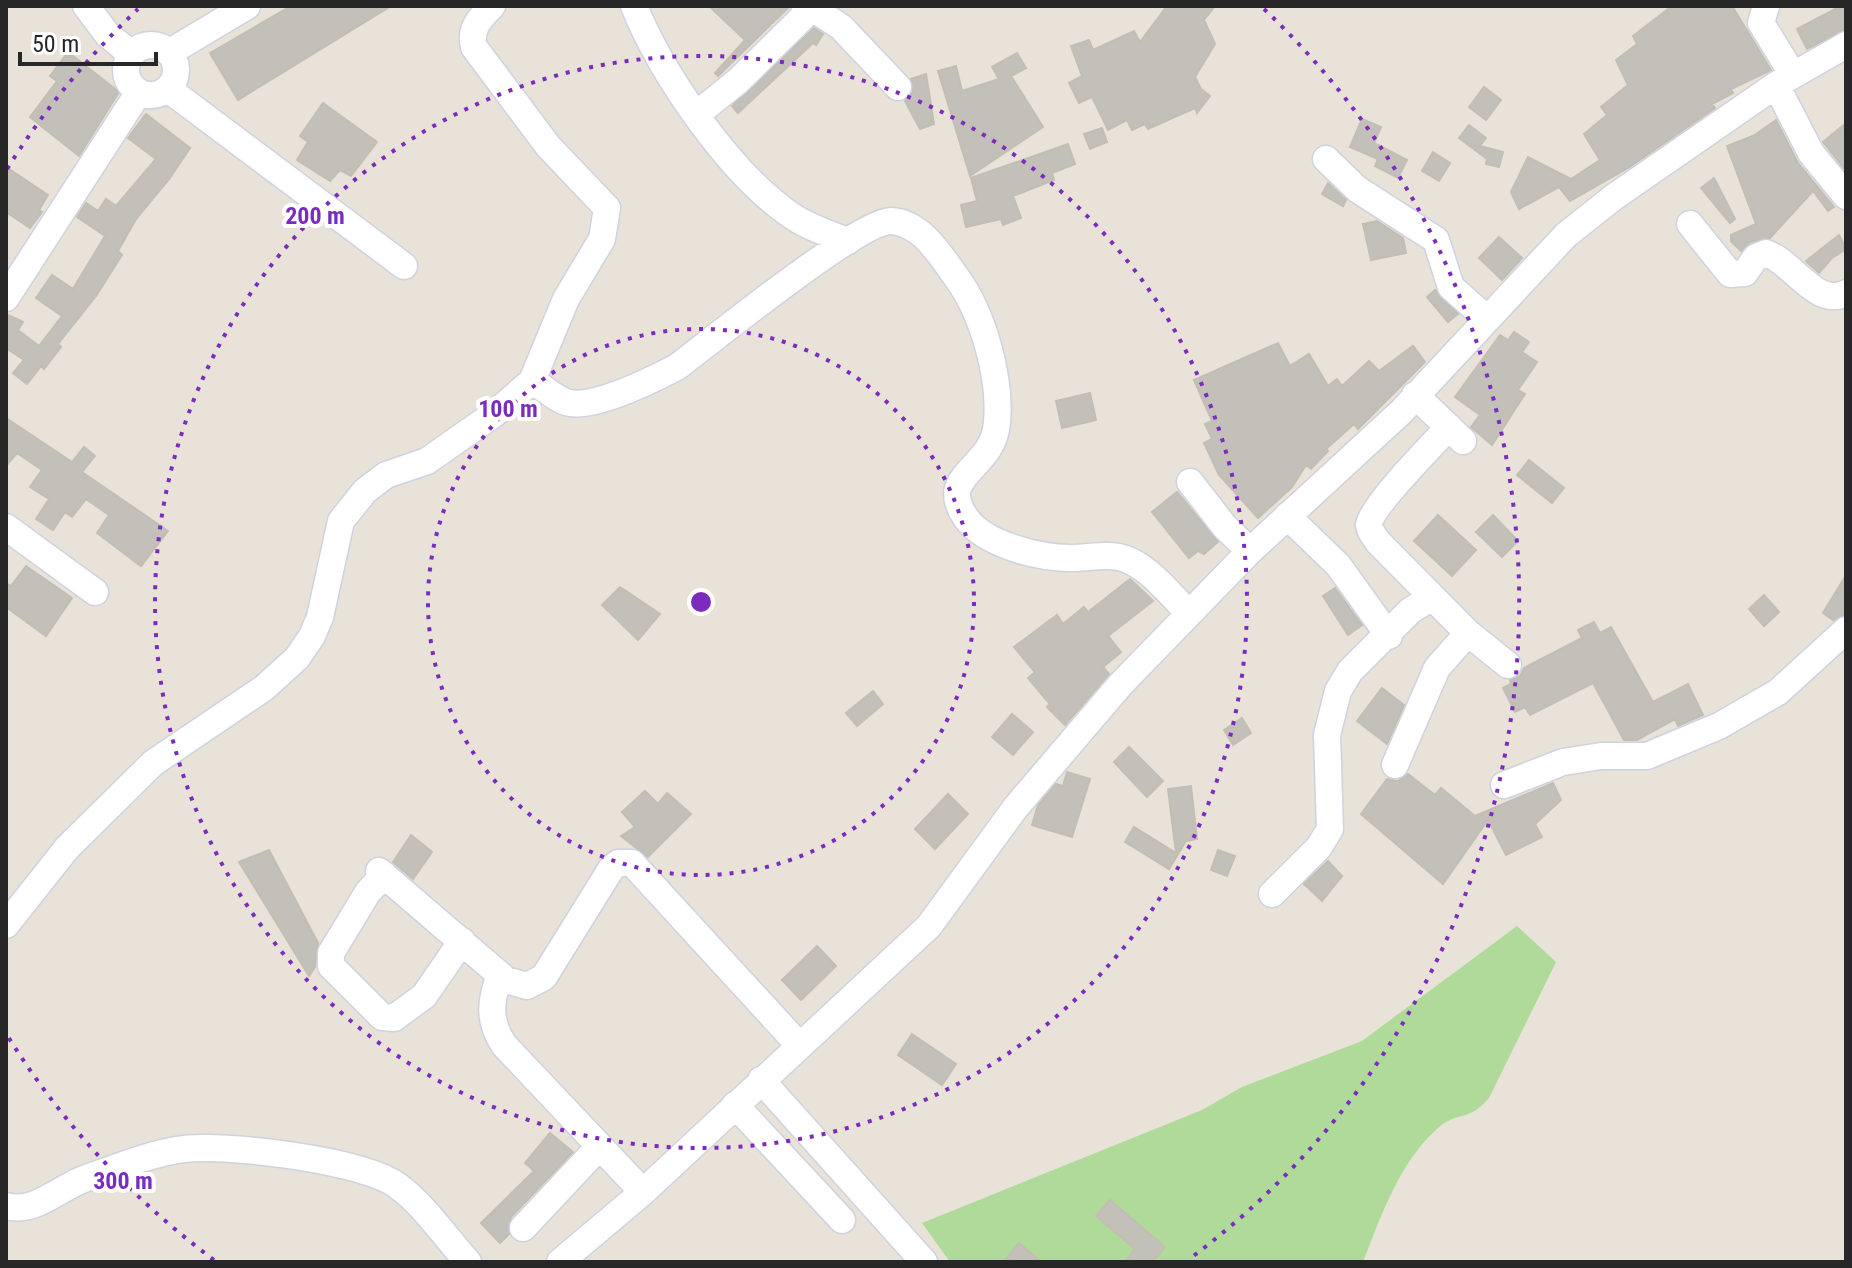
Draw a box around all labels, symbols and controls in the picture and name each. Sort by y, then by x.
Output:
scale bar [20,16,156,66]
text: 50 m [32,30,79,58]
text: 200 m [285,202,345,230]
text: 100 m [478,395,538,423]
centre of rings [687,588,715,616]
text: 300 m [93,1167,153,1195]

